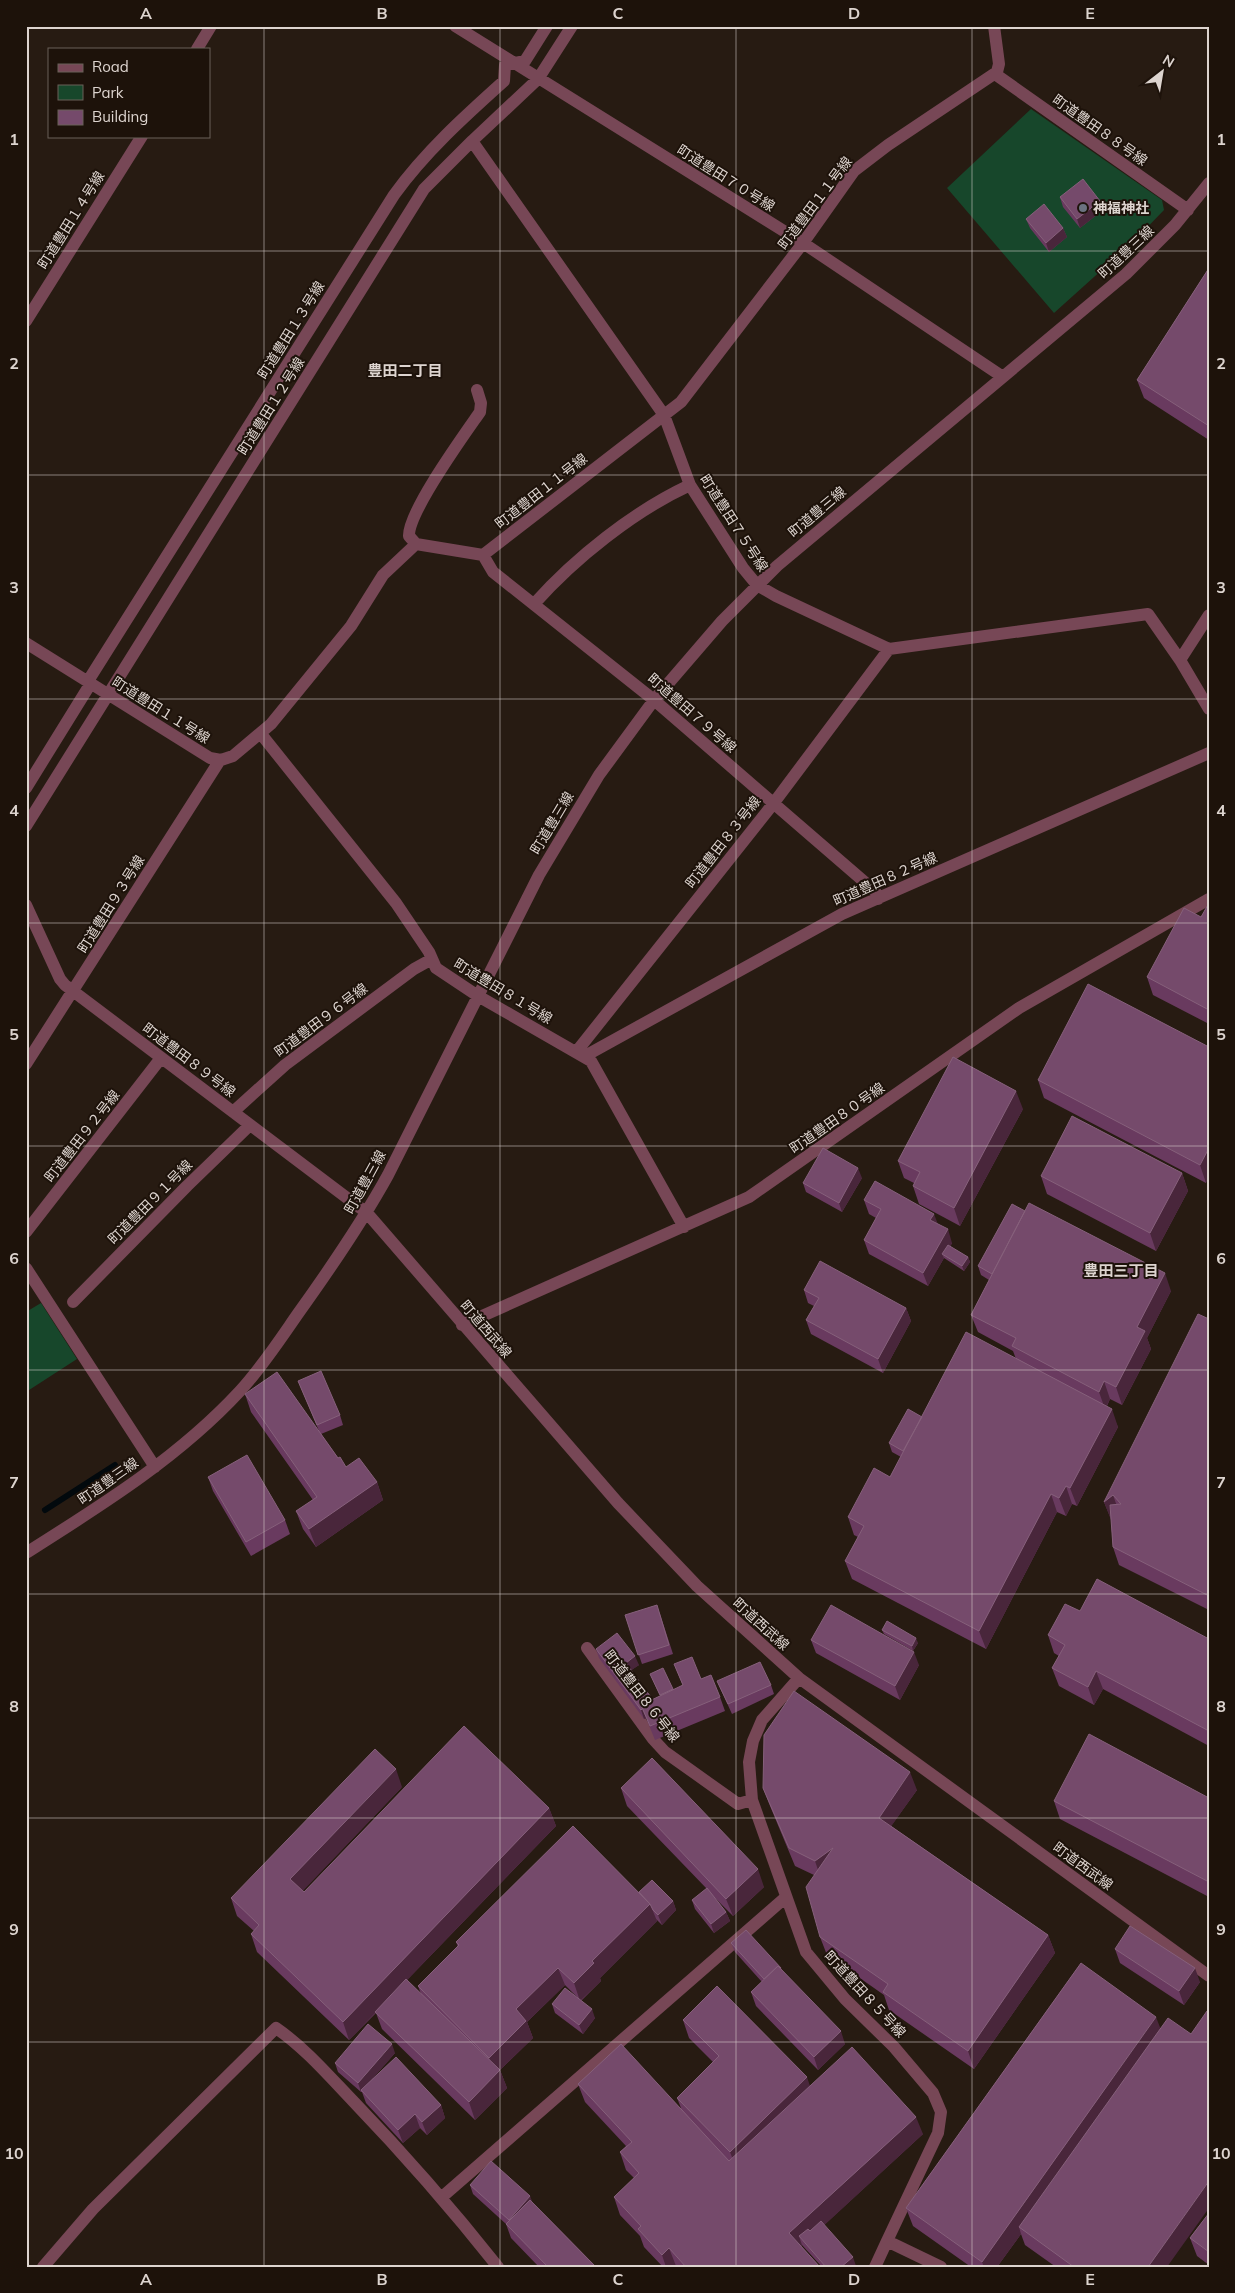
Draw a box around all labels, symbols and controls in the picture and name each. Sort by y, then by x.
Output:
text: A [140,3,152,23]
text: B [376,3,388,23]
text: C [613,3,624,23]
text: D [848,3,860,23]
text: E [1085,3,1095,23]
legend [48,48,210,138]
north arrow [1138,48,1188,98]
text: N [1160,50,1178,71]
text: Road [92,57,129,76]
text: Park [92,83,124,102]
street label: 町道豊田８８号線 [1049,91,1151,169]
text: Building [92,107,148,126]
text: 1 [9,129,19,149]
text: 1 [1216,129,1226,149]
street label: 町道豊田７０号線 [674,141,778,215]
street label: 町道豊田１１号線 [774,153,856,253]
street label: 町道豊田１４号線 [34,168,108,272]
place label: 神福神社 [1093,199,1149,217]
marker: 神福神社 [1077,202,1089,214]
street label: 町道豊三線 [1094,222,1158,282]
street label: 町道豊田１３号線 [254,278,328,382]
text: 2 [9,353,19,373]
text: 2 [1216,353,1226,373]
street label: 町道豊田１２号線 [234,354,308,458]
district label: 豊田二丁目 [367,361,443,380]
street label: 町道豊田１１号線 [491,449,591,533]
street label: 町道豊田７５号線 [696,471,772,575]
street label: 町道豊三線 [784,483,850,541]
text: 3 [9,577,19,597]
text: 3 [1216,577,1226,597]
street label: 町道豊田７９号線 [644,669,740,757]
street label: 町道豊田１１号線 [109,673,213,747]
street label: 町道豊三線 [526,788,578,858]
street label: 町道豊田８３号線 [681,792,765,892]
text: 4 [9,800,19,820]
text: 4 [1216,800,1226,820]
street label: 町道豊田８２号線 [830,848,940,910]
street label: 町道豊田９３号線 [74,852,148,956]
street label: 町道豊田８１号線 [450,954,556,1028]
street label: 町道豊田９６号線 [271,979,371,1061]
street label: 町道豊田８９号線 [139,1019,239,1101]
text: 5 [9,1024,19,1044]
text: 5 [1216,1024,1226,1044]
street label: 町道豊田８０号線 [786,1079,888,1157]
street label: 町道豊田９２号線 [40,1086,124,1186]
street label: 町道豊三線 [340,1147,390,1217]
street label: 町道豊田９１号線 [104,1156,196,1248]
text: 6 [9,1248,19,1268]
text: 6 [1216,1248,1226,1268]
district label: 豊田三丁目 [1083,1261,1159,1280]
street label: 町道西武線 [456,1297,516,1361]
street label: 町道豊三線 [74,1454,142,1508]
text: 7 [9,1472,19,1492]
text: 7 [1216,1472,1226,1492]
street label: 町道西武線 [729,1594,793,1654]
street label: 町道豊田８６号線 [600,1646,684,1746]
text: 8 [9,1696,19,1716]
text: 8 [1216,1696,1226,1716]
street label: 町道西武線 [1049,1838,1117,1894]
text: 9 [9,1919,19,1939]
text: 9 [1216,1919,1226,1939]
street label: 町道豊田８５号線 [820,1947,910,2041]
text: 10 [4,2143,24,2163]
text: 10 [1211,2143,1231,2163]
text: A [140,2269,152,2289]
text: B [376,2269,388,2289]
text: C [613,2269,624,2289]
text: D [848,2269,860,2289]
text: E [1085,2269,1095,2289]

